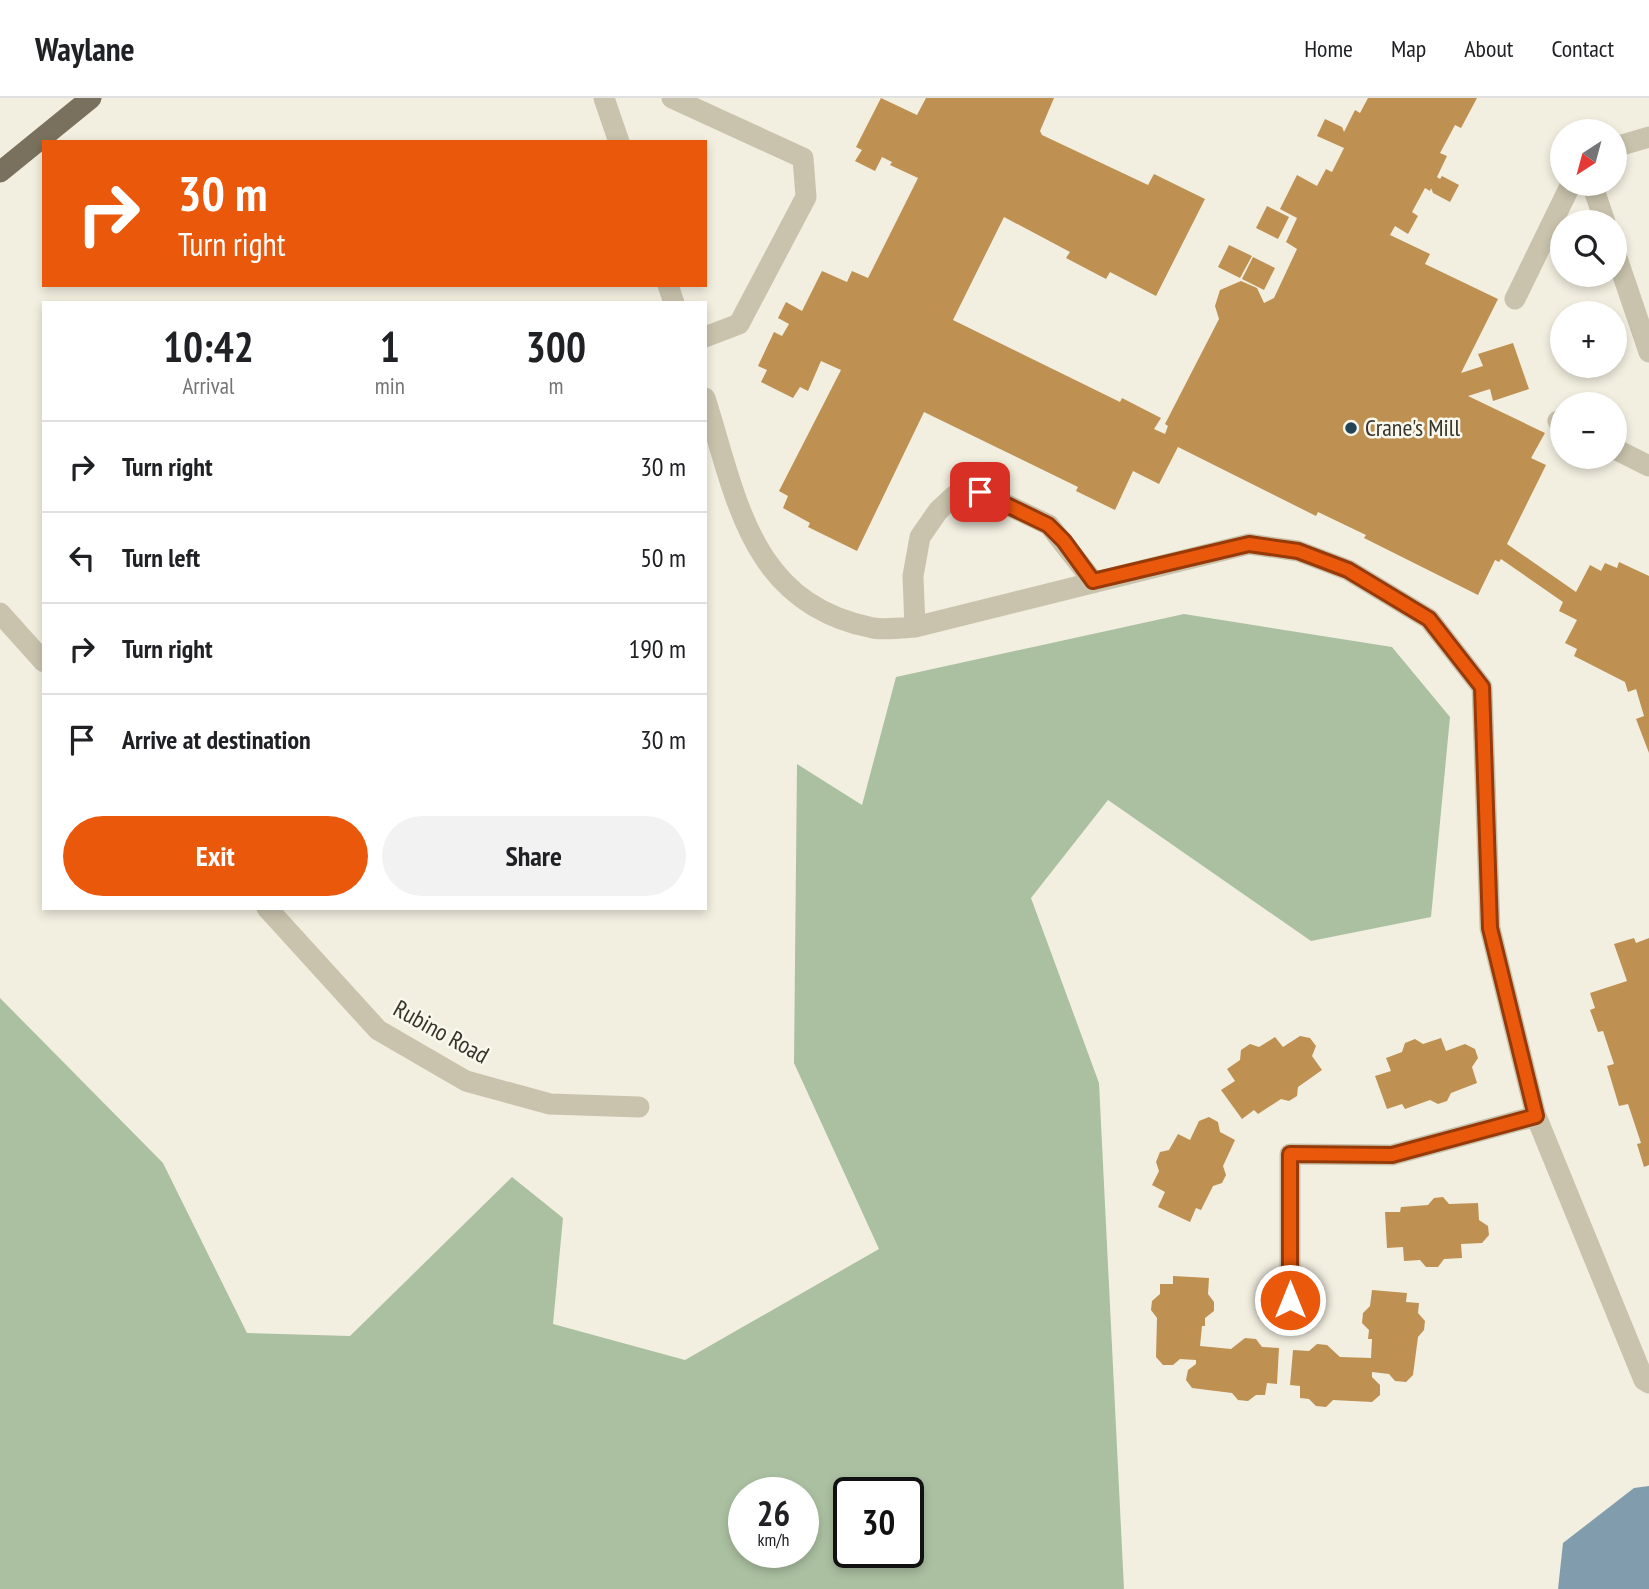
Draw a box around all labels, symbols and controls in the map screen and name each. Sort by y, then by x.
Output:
text: Waylane [35,27,135,70]
text: Home [1304,33,1353,64]
text: Map [1391,33,1426,64]
text: About [1464,33,1513,64]
text: Contact [1551,33,1614,64]
north arrow [1550,119,1628,196]
map controls [1550,119,1627,469]
text: 30 m [178,161,267,225]
icon: right [63,168,154,259]
button: search [1550,210,1627,287]
text: Turn right [178,223,286,265]
button: + [1550,301,1627,378]
text: 10:42 [163,319,254,374]
text: 1 [380,319,400,374]
text: 300 [526,319,586,374]
text: Arrival [182,371,234,400]
text: min [375,371,405,400]
text: m [548,371,563,400]
button: − [1550,392,1627,469]
place label: Crane's Mill [1365,412,1460,443]
marker: Crane's Mill [1343,420,1359,436]
icon: right [63,448,101,486]
text: Turn right [122,450,213,483]
text: 30 m [640,450,686,483]
pin [950,462,1010,522]
icon: arrive [961,473,999,511]
icon: left [63,539,101,577]
text: Turn left [122,541,200,574]
text: 50 m [640,541,686,574]
icon: right [63,630,101,668]
text: Turn right [122,632,213,665]
text: 190 m [628,632,686,665]
icon: arrive [63,721,101,759]
text: Arrive at destination [122,723,311,756]
text: 30 m [640,723,686,756]
button: Exit [63,816,368,896]
button: Share [382,816,686,896]
street label: Rubino Road [388,993,494,1070]
position arrow [1253,1263,1327,1337]
speed limit sign: 30 [833,1477,924,1568]
text: 26 [757,1490,790,1536]
text: km/h [758,1528,789,1551]

